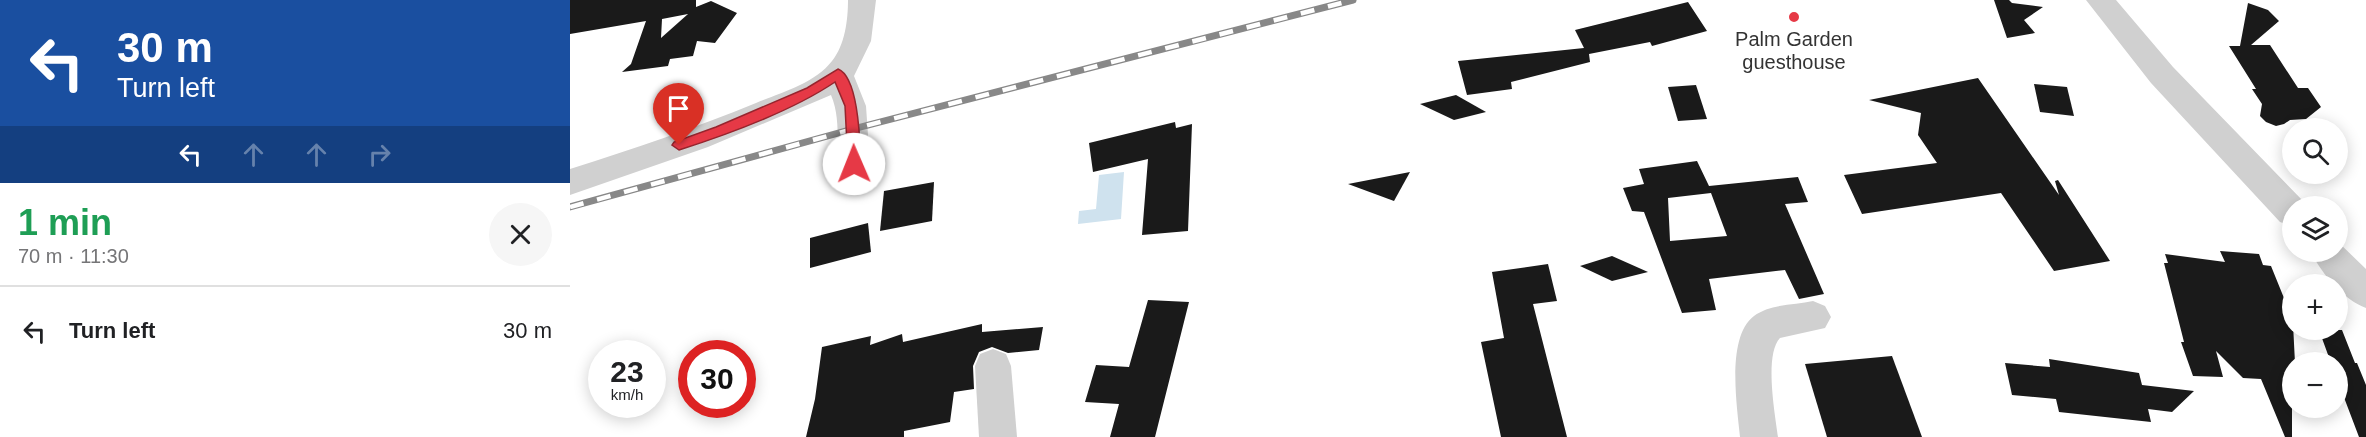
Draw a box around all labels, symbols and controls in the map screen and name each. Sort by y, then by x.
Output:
marker: Palm Garden guesthouse [1787,10,1801,24]
icon: left [18,24,96,102]
text: 30 m [117,24,213,71]
place label: Palm Garden guesthouse [1735,28,1853,73]
text: Turn left [117,73,215,103]
pin [653,83,704,145]
icon: arrive [662,92,695,125]
map controls [2282,118,2348,418]
button: search [2282,118,2348,184]
position arrow [822,132,886,196]
icon: left [174,138,207,171]
icon: ahead [237,138,270,171]
icon: ahead [300,138,333,171]
icon: right [363,138,396,171]
button: layers [2282,196,2348,262]
text: 1 min [18,202,112,243]
button: close [489,203,552,266]
text: 70 m · 11:30 [18,245,129,267]
button: + [2282,274,2348,340]
icon: left [18,315,51,348]
text: Turn left [69,318,155,343]
text: 30 m [503,318,552,343]
speed limit sign: 30 [678,340,756,418]
button: − [2282,352,2348,418]
text: 23 [610,355,644,388]
text: km/h [611,386,643,403]

